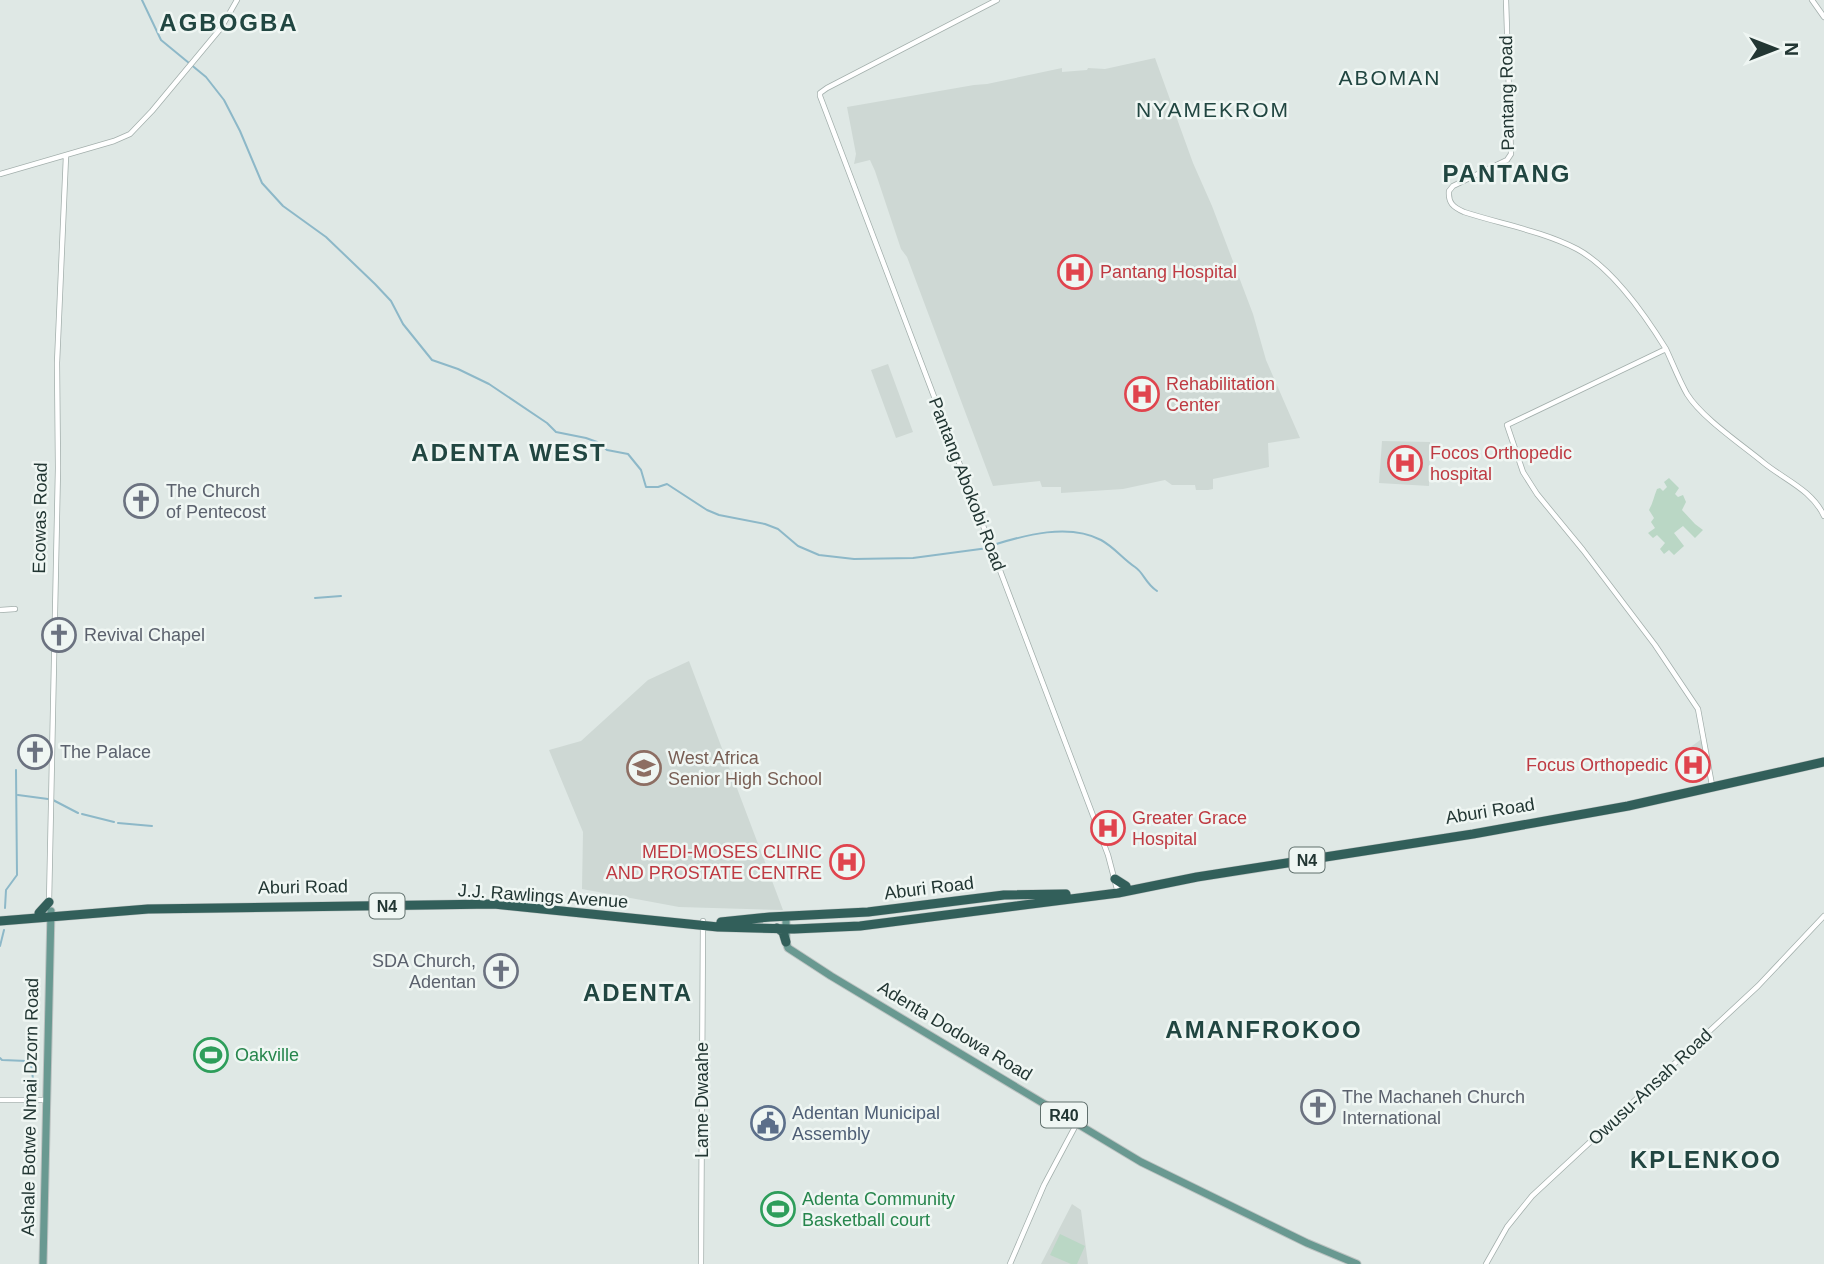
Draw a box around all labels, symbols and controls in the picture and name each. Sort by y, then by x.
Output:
district label: AGBOGBA [159,9,299,36]
north arrow [1740,14,1810,84]
street label: Pantang Road [1496,35,1518,151]
text: N [1781,42,1802,56]
district label: ABOMAN [1338,66,1442,89]
district label: NYAMEKROM [1136,98,1290,121]
district label: PANTANG [1442,160,1572,187]
hospital icon: Pantang Hospital [1056,253,1094,291]
place label: Pantang Hospital [1100,262,1237,282]
place label: Rehabilitation Center [1166,374,1275,415]
hospital icon: Rehabilitation Center [1123,375,1161,413]
street label: Pantang Abokobi Road [925,394,1009,574]
district label: ADENTA WEST [411,439,607,466]
place label: Focos Orthopedic hospital [1430,443,1572,484]
hospital icon: Focos Orthopedic hospital [1386,444,1424,482]
street label: Ecowas Road [29,462,51,574]
place label: The Church of Pentecost [166,481,266,522]
church icon: The Church of Pentecost [122,482,160,520]
church icon: Revival Chapel [40,616,78,654]
place label: Revival Chapel [84,625,205,645]
church icon: The Palace [16,733,54,771]
place label: The Palace [60,742,151,762]
hospital icon: Focus Orthopedic [1674,746,1712,784]
place label: West Africa Senior High School [668,748,822,789]
school or university icon: West Africa Senior High School [625,749,663,787]
place label: Focus Orthopedic [1526,755,1668,775]
street label: Aburi Road [1444,794,1536,828]
place label: Greater Grace Hospital [1132,808,1247,849]
hospital icon: Greater Grace Hospital [1089,809,1127,847]
place label: MEDI-MOSES CLINIC AND PROSTATE CENTRE [606,842,822,883]
hospital icon: MEDI-MOSES CLINIC AND PROSTATE CENTRE [828,843,866,881]
road number: N4 [1290,848,1324,873]
street label: Aburi Road [883,873,975,903]
street label: Aburi Road [258,876,348,898]
street label: J.J. Rawlings Avenue [457,880,629,912]
road number: N4 [370,893,404,918]
place label: SDA Church, Adentan [372,951,476,992]
church icon: SDA Church, Adentan [482,952,520,990]
street label: Adenta Dodowa Road [874,977,1036,1085]
street label: Ashale Botwe Nmai Dzorn Road [18,978,42,1236]
district label: ADENTA [583,979,693,1006]
district label: AMANFROKOO [1165,1016,1363,1043]
street label: Owusu-Ansah Road [1584,1025,1716,1149]
sports icon: Oakville [192,1036,230,1074]
street label: Lame Dwaahe [692,1042,712,1158]
place label: Oakville [235,1045,299,1065]
place label: The Machaneh Church International [1342,1087,1525,1128]
church icon: The Machaneh Church International [1299,1088,1337,1126]
road number: R40 [1041,1102,1087,1128]
place label: Adentan Municipal Assembly [792,1103,940,1144]
public building icon: Adentan Municipal Assembly [749,1104,787,1142]
district label: KPLENKOO [1630,1146,1782,1173]
place label: Adenta Community Basketball court [802,1189,955,1230]
sports icon: Adenta Community Basketball court [759,1190,797,1228]

